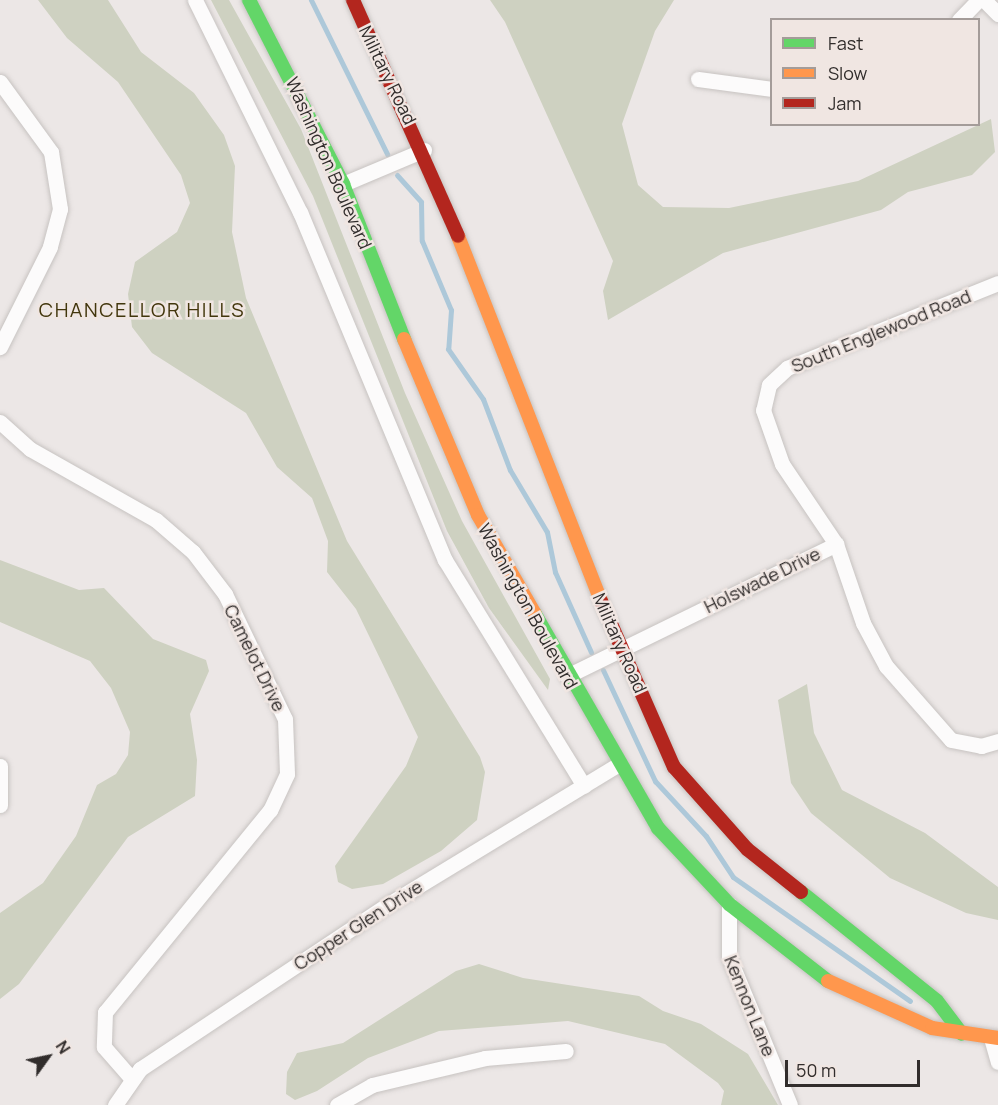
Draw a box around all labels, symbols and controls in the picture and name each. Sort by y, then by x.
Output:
legend [770,18,980,126]
street label: Military Road [355,22,421,128]
text: Fast [828,31,863,55]
text: Slow [828,61,867,85]
street label: Washington Boulevard [281,74,377,252]
text: Jam [828,91,862,115]
street label: South Englewood Road [788,285,974,377]
district label: CHANCELLOR HILLS [39,297,245,321]
street label: Washington Boulevard [474,520,582,692]
street label: Holswade Drive [700,543,824,617]
street label: Military Road [588,590,652,696]
street label: Camelot Drive [220,601,290,715]
street label: Copper Glen Drive [290,875,426,975]
street label: Kennon Lane [720,952,780,1060]
north arrow [18,1027,78,1087]
text: N [51,1036,75,1058]
scale bar [788,1048,923,1086]
text: 50 m [796,1058,836,1082]

